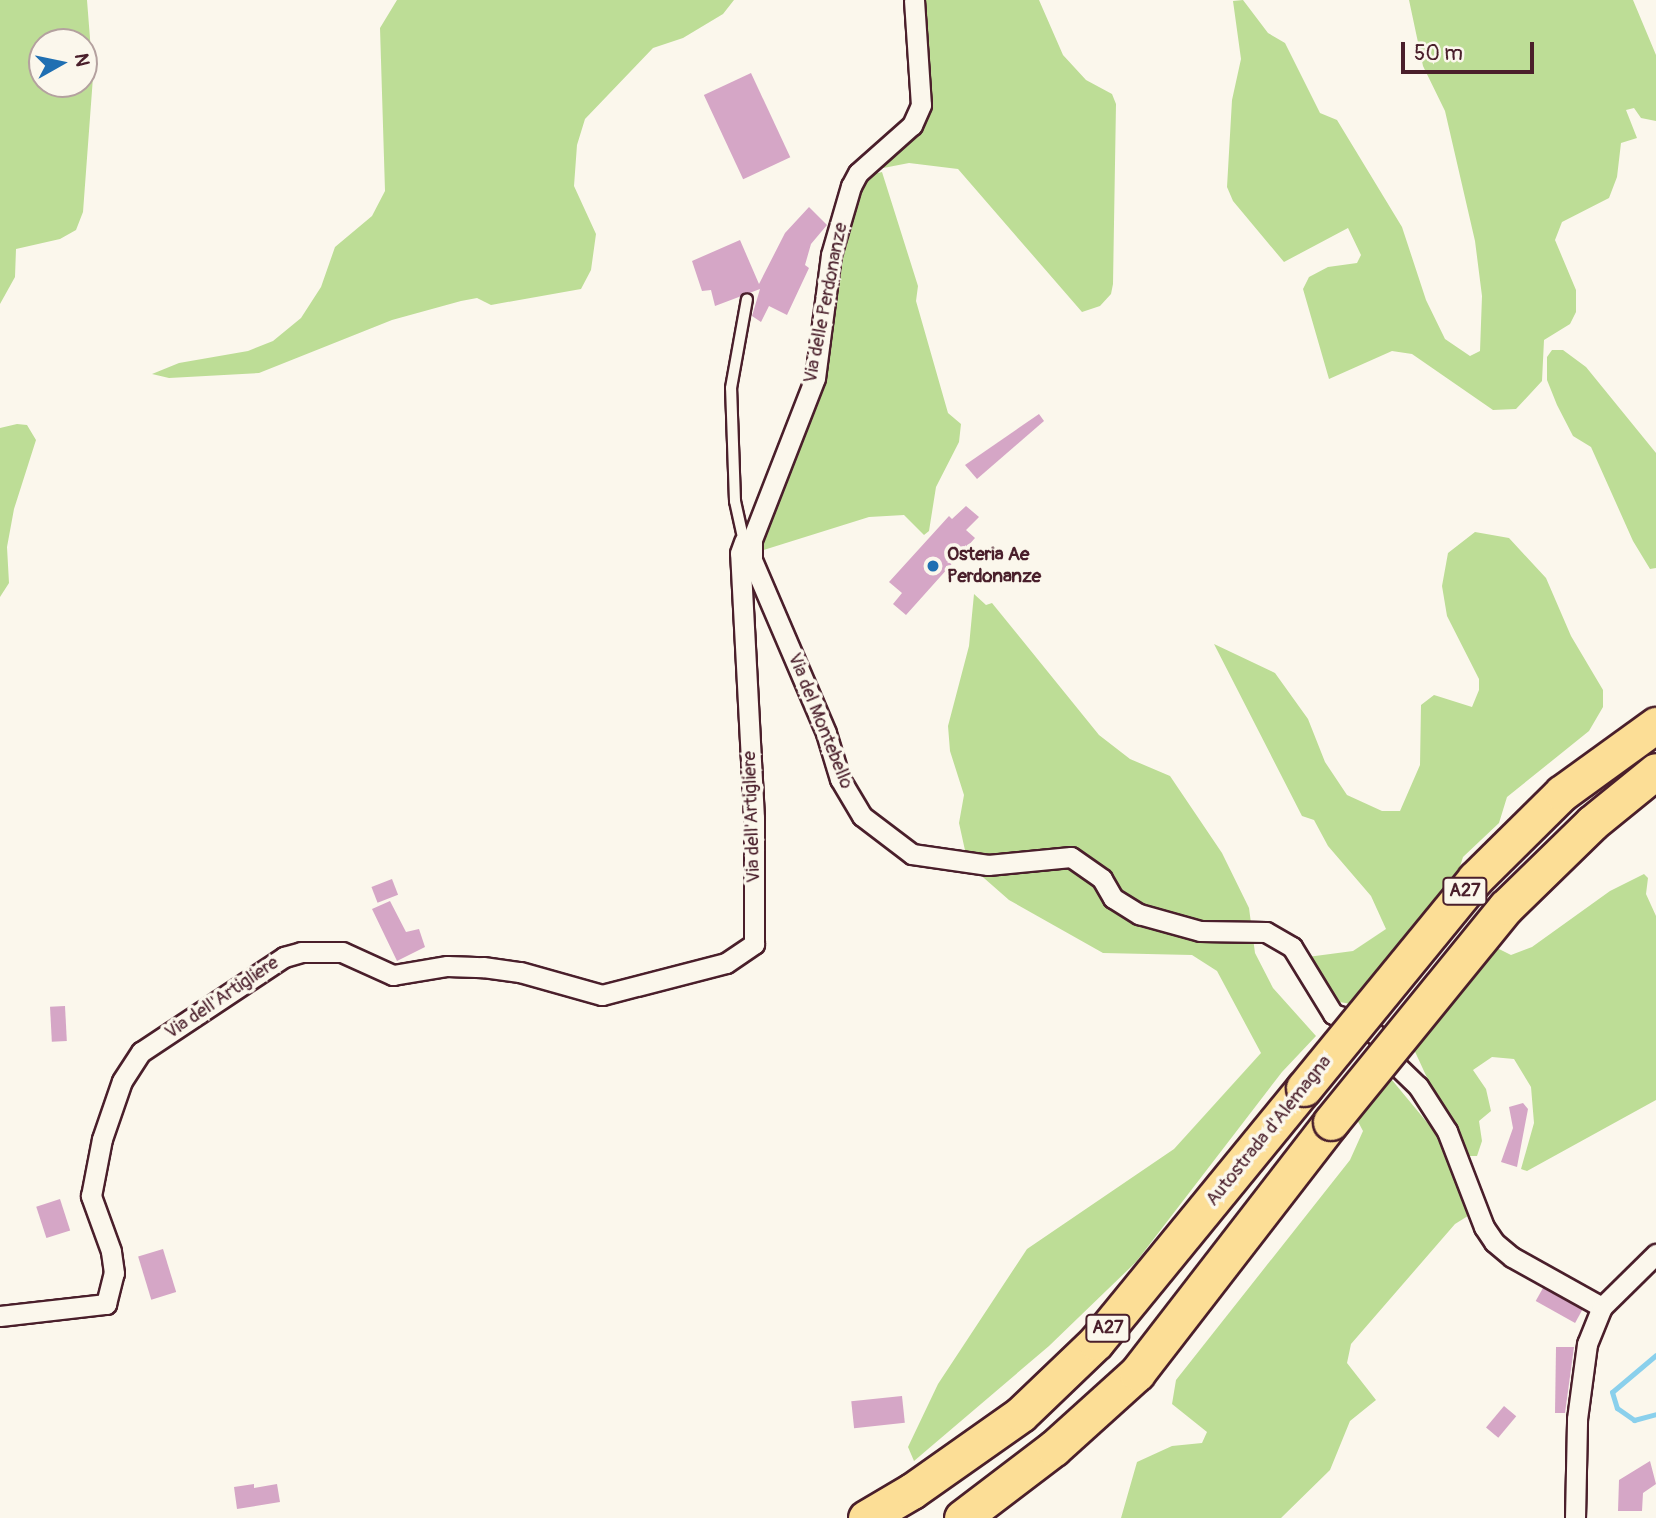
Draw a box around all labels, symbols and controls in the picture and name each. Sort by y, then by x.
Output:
north arrow [28,28,98,98]
scale bar [1404,28,1537,72]
text: 50 m [1414,40,1463,67]
text: N [69,52,95,68]
street label: Via delle Perdonanze [799,221,853,385]
place label: Osteria Ae Perdonanze [947,544,1041,588]
marker: Osteria Ae Perdonanze [925,558,941,574]
street label: Via del Montebello [782,650,858,792]
street label: Via dell'Artigliere [738,751,766,883]
road number: A27 [1442,876,1488,906]
street label: Via dell'Artigliere [161,952,283,1044]
street label: Autostrada d'Alemagna [1201,1051,1337,1211]
road number: A27 [1085,1314,1131,1343]

